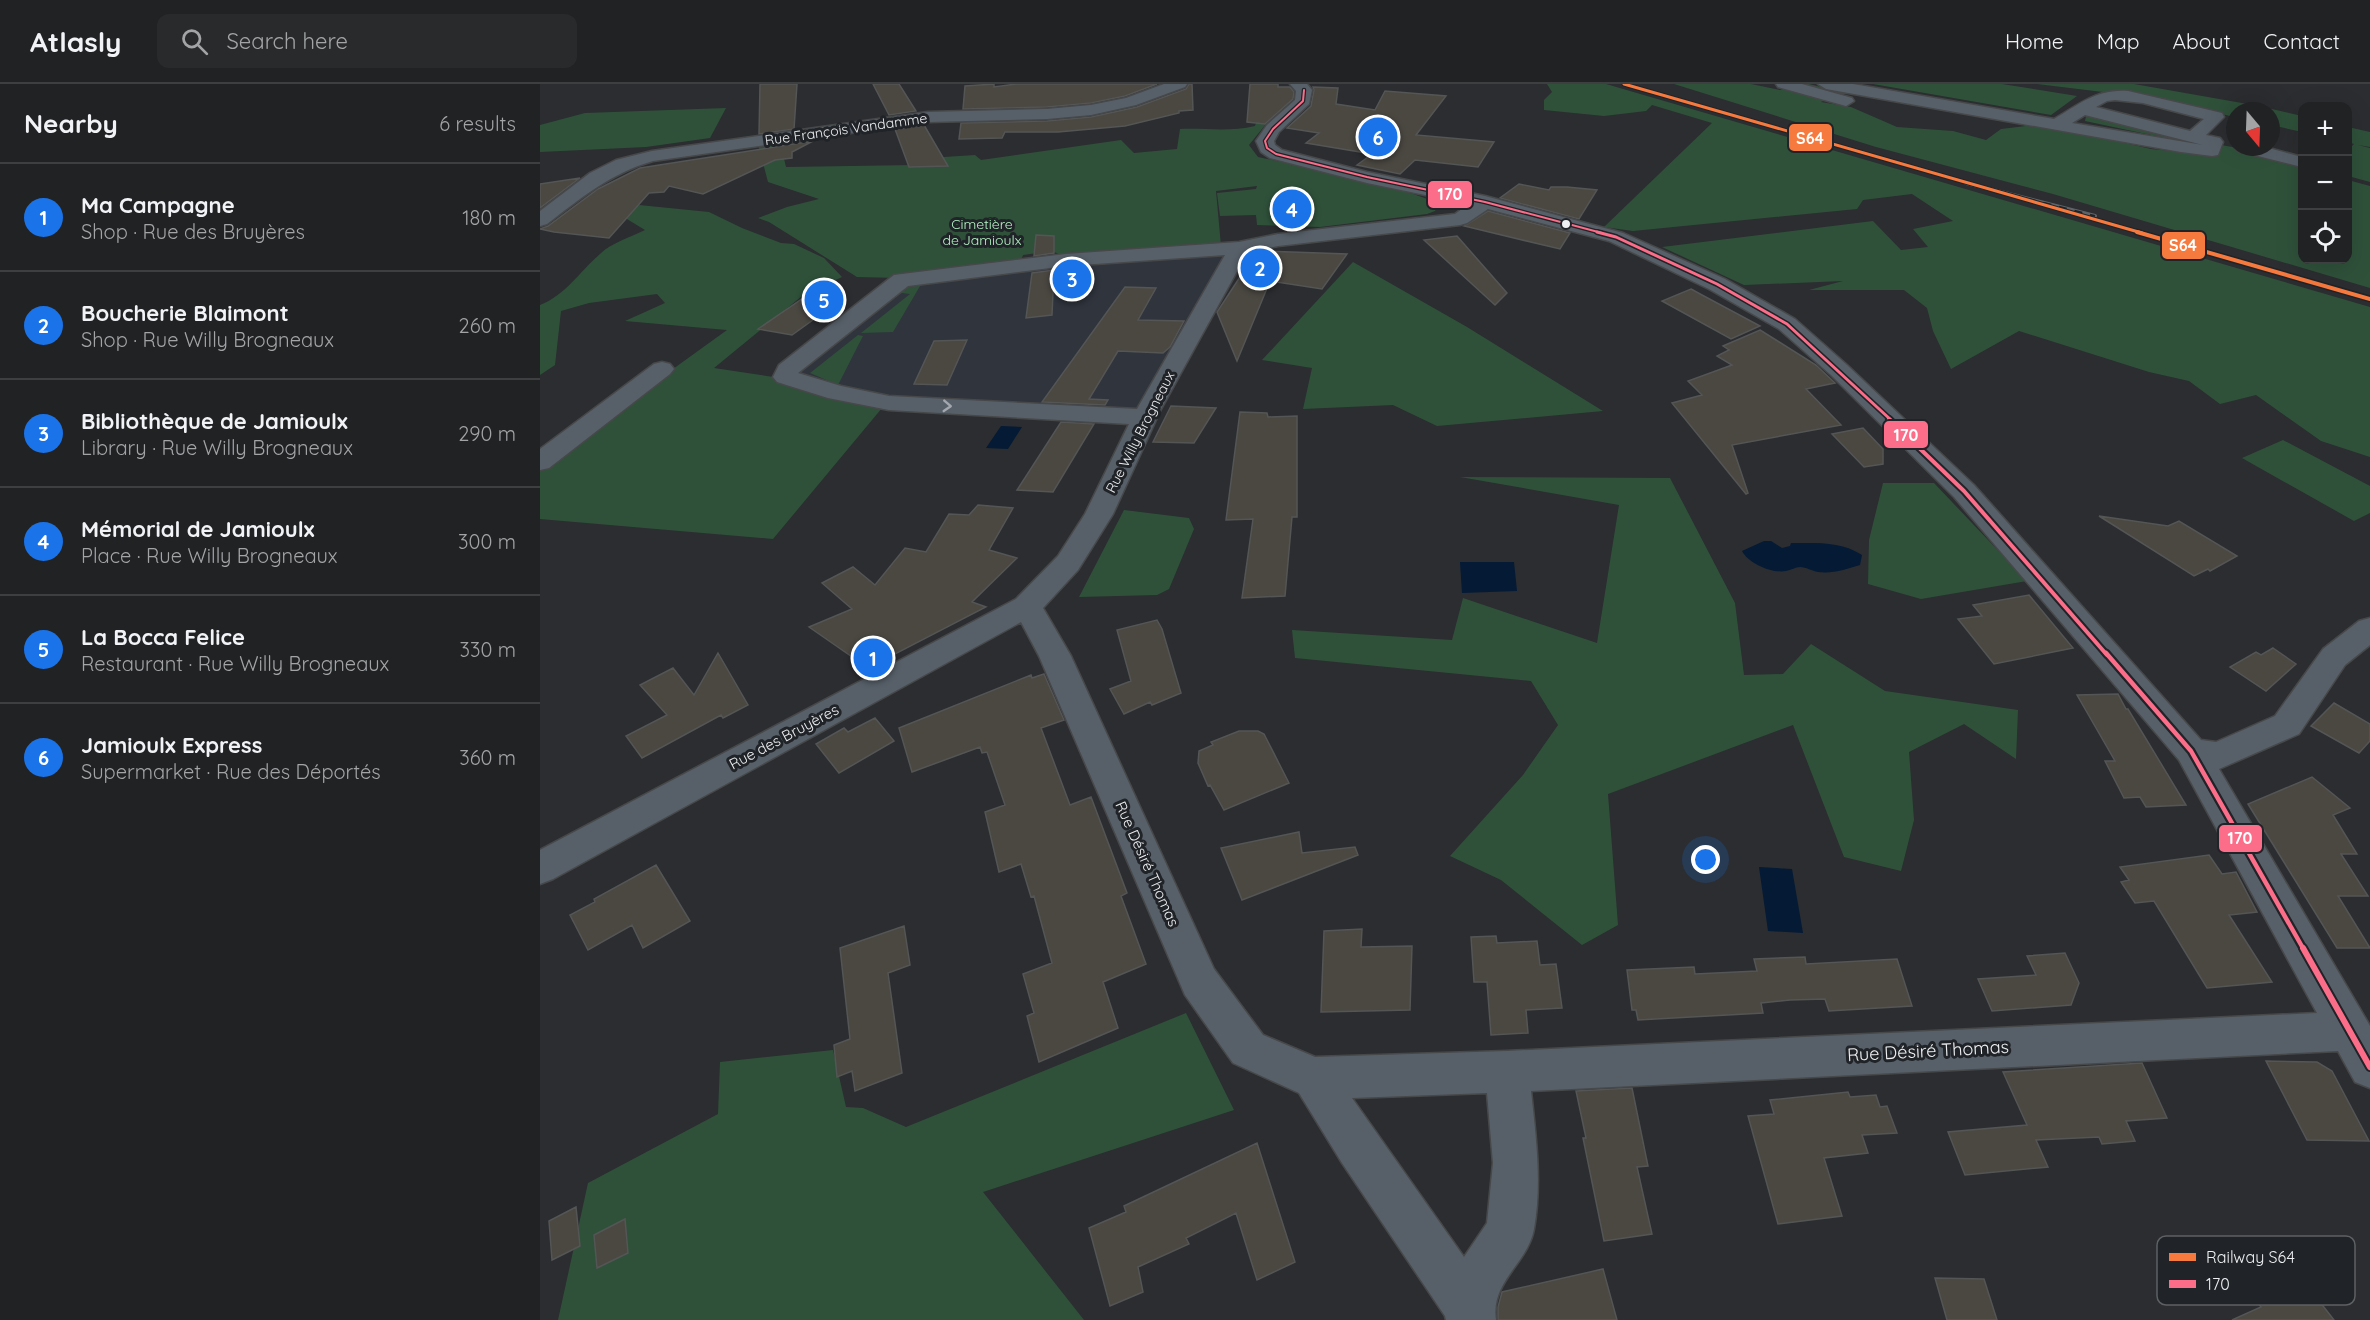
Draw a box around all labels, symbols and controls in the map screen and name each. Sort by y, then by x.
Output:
search box [157,14,577,68]
text: Atlasly [30,24,121,59]
icon: search [178,25,211,58]
text: Search here [226,27,348,55]
text: Home [2005,28,2064,54]
text: Map [2097,28,2140,54]
text: About [2173,28,2231,54]
text: Contact [2264,28,2340,54]
north arrow [2226,102,2280,156]
map controls [2298,102,2352,264]
button: + [2298,102,2352,156]
text: Nearby [24,107,118,140]
street label: Rue François Vandamme [764,109,928,149]
text: 6 results [439,111,516,136]
pin: 6 [1358,115,1398,160]
line badge: S64 [1788,123,1833,152]
text: S64 [1796,128,1824,148]
button: − [2298,156,2352,210]
line badge: 170 [1427,180,1473,209]
text: 170 [1438,184,1463,204]
pin: 4 [1272,186,1311,232]
text: Ma Campagne [81,191,235,219]
text: 1 [40,205,47,230]
text: 180 m [462,205,516,230]
button: locate [2298,210,2352,264]
park label: Cimetière de Jamioulx [943,215,1022,249]
unlabelled marker [1560,218,1572,230]
text: Shop · Rue des Bruyères [81,219,305,244]
line badge: S64 [2161,231,2206,260]
text: S64 [2169,235,2197,255]
pin: 2 [1240,246,1280,291]
pin: 3 [1052,256,1092,302]
pin: 5 [804,278,844,322]
text: Boucherie Blaimont [81,299,289,327]
text: 2 [38,313,49,338]
text: 260 m [459,313,516,338]
text: Shop · Rue Willy Brogneaux [81,327,334,352]
street label: Rue Willy Brogneaux [1102,368,1179,496]
one-way arrow [943,400,952,413]
text: Bibliothèque de Jamioulx [81,407,348,435]
line badge: 170 [1883,420,1929,449]
text: 3 [38,421,49,446]
text: 290 m [458,421,516,446]
text: 170 [1894,425,1919,445]
text: Library · Rue Willy Brogneaux [81,435,353,460]
text: Mémorial de Jamioulx [81,515,314,543]
text: 4 [38,529,49,554]
text: 300 m [458,529,516,554]
text: Place · Rue Willy Brogneaux [81,543,338,568]
text: La Bocca Felice [81,623,245,651]
pin: 1 [854,636,892,680]
text: 5 [38,637,49,662]
text: 330 m [459,637,516,662]
text: Restaurant · Rue Willy Brogneaux [81,651,389,676]
street label: Rue des Bruyères [726,700,842,774]
text: Jamioulx Express [81,731,262,759]
text: 6 [38,745,49,770]
text: 360 m [459,745,516,770]
text: Supermarket · Rue des Déportés [81,759,381,784]
street label: Rue Désiré Thomas [1111,798,1184,929]
line badge: 170 [2218,824,2263,853]
text: 170 [2228,828,2253,848]
your location [1691,845,1720,874]
street label: Rue Désiré Thomas [1846,1035,2010,1066]
legend [2157,1236,2355,1305]
text: Railway S64 [2206,1247,2295,1267]
text: 170 [2206,1274,2230,1294]

